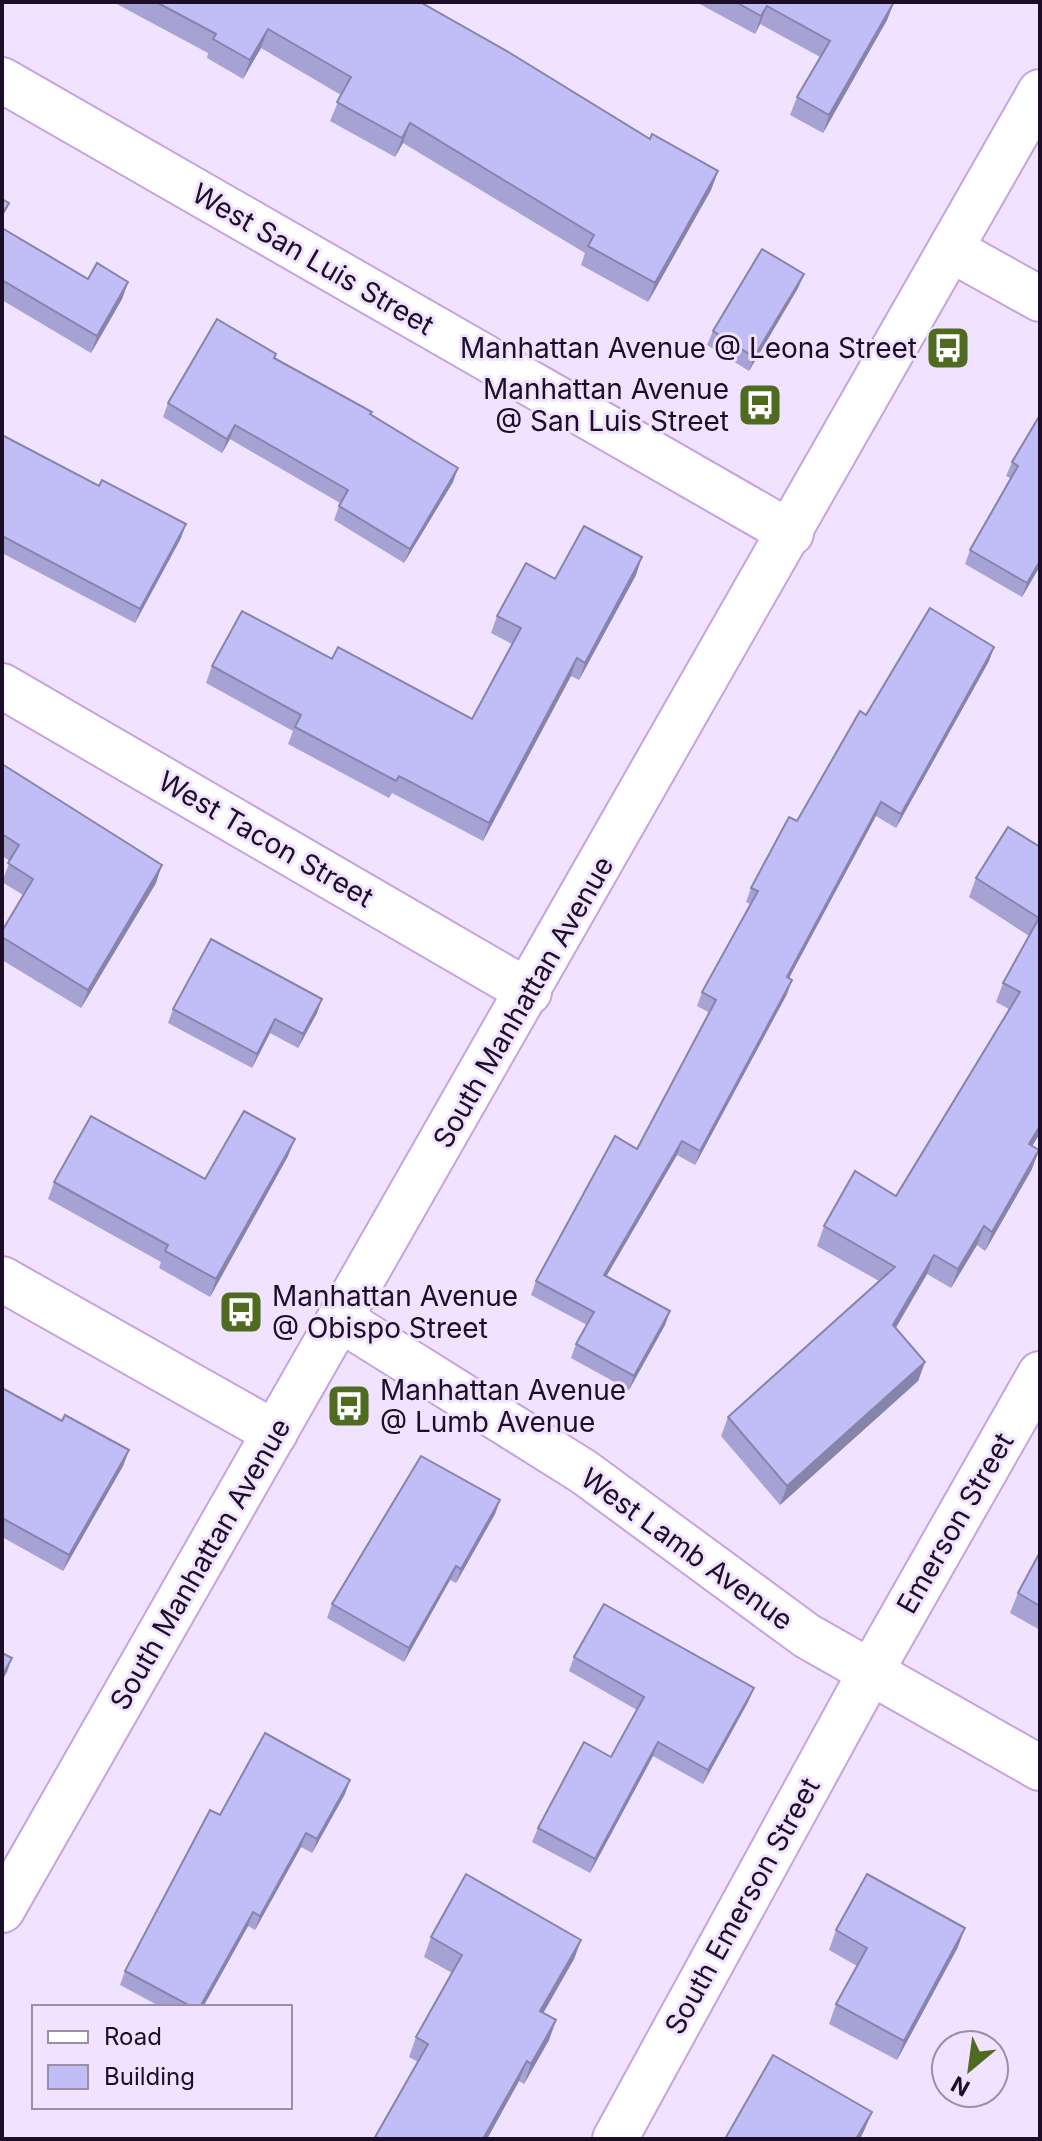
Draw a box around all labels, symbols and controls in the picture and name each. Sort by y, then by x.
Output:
street label: West San Luis Street [186,176,440,342]
bus stop icon: Manhattan Avenue @ Leona Street [924,324,972,372]
place label: Manhattan Avenue @ Leona Street [460,331,917,365]
place label: Manhattan Avenue @ San Luis Street [483,372,729,438]
bus stop icon: Manhattan Avenue @ San Luis Street [736,381,784,429]
street label: West Tacon Street [153,764,379,914]
street label: South Manhattan Avenue [426,850,620,1154]
place label: Manhattan Avenue @ Obispo Street [272,1279,518,1345]
bus stop icon: Manhattan Avenue @ Obispo Street [217,1288,265,1336]
place label: Manhattan Avenue @ Lumb Avenue [380,1373,626,1439]
bus stop icon: Manhattan Avenue @ Lumb Avenue [325,1382,373,1430]
street label: South Manhattan Avenue [103,1412,297,1716]
street label: Emerson Street [889,1427,1021,1619]
street label: West Lamb Avenue [574,1461,800,1637]
street label: South Emerson Street [657,1772,827,2040]
legend [32,2005,292,2109]
text: Road [104,2022,162,2051]
north arrow [930,2029,1010,2109]
text: Building [104,2062,195,2091]
text: N [947,2071,974,2102]

